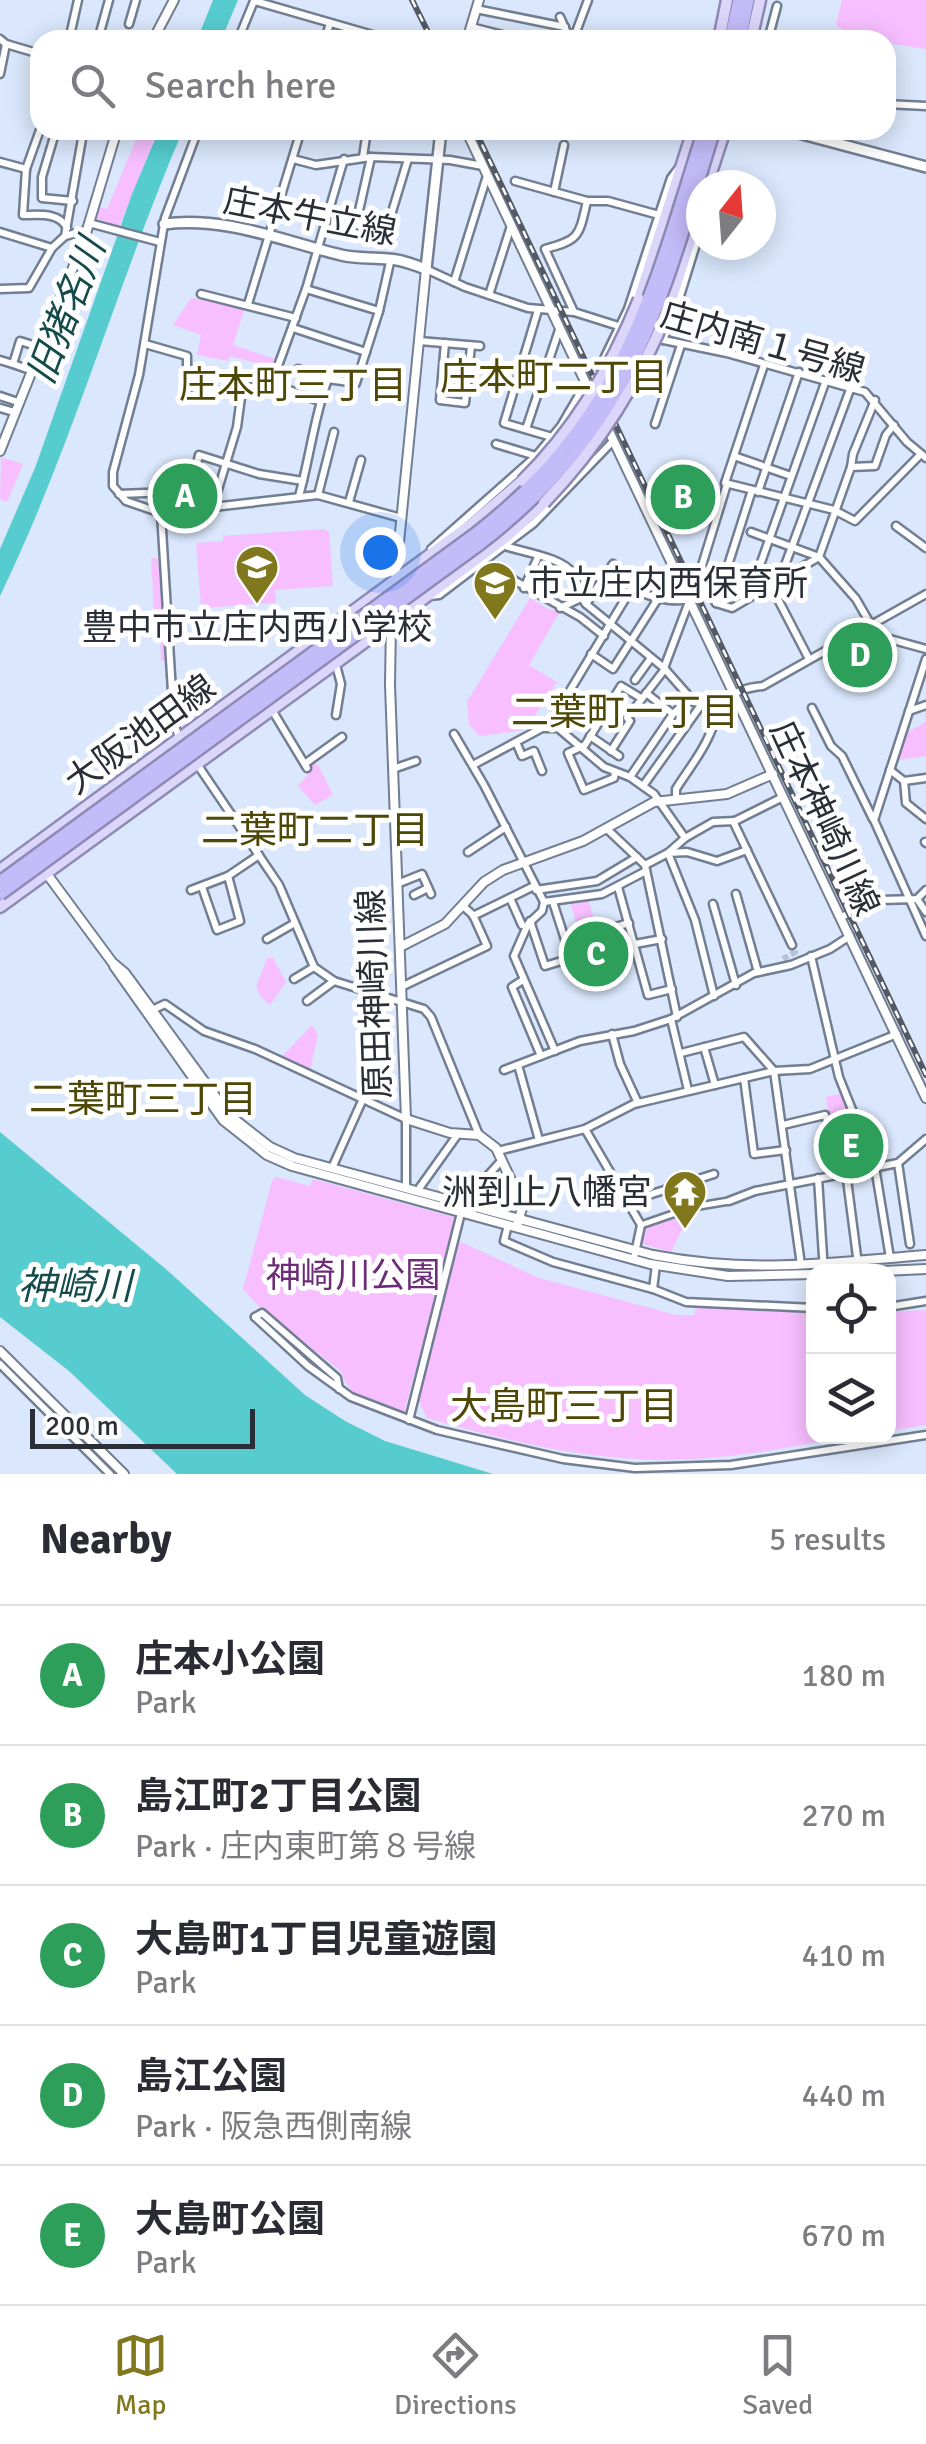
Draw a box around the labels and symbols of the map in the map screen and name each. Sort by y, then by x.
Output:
north arrow [686,170,776,260]
street label: 庄本牛立線 [220,179,400,254]
water label: 旧猪名川 [17,228,117,391]
street label: 庄内南１号線 [656,293,870,392]
district label: 庄本町二丁目 [440,354,668,401]
district label: 庄本町三丁目 [179,362,407,409]
pin: A [152,458,218,534]
pin: B [650,460,716,534]
your location [355,527,406,578]
school or university icon: 豊中市立庄内西小学校 [234,544,280,605]
school or university icon: 市立庄内西保育所 [472,560,518,621]
place label: 市立庄内西保育所 [528,562,808,605]
place label: 豊中市立庄内西小学校 [82,606,432,649]
pin: D [828,618,892,692]
street label: 大阪池田線 [57,666,224,803]
district label: 二葉町一丁目 [511,689,739,736]
street label: 庄本神崎川線 [761,714,888,922]
district label: 二葉町二丁目 [201,807,429,854]
street label: 原田神崎川線 [349,888,400,1100]
pin: C [564,916,628,992]
district label: 二葉町三丁目 [29,1076,257,1123]
pin: E [818,1108,884,1184]
temple icon: 洲到止八幡宮 [662,1169,708,1230]
place label: 洲到止八幡宮 [442,1171,652,1214]
park label: 神崎川公園 [265,1254,441,1297]
water label: 神崎川 [18,1263,136,1310]
district label: 大島町三丁目 [450,1383,678,1430]
scale bar [30,1404,255,1448]

